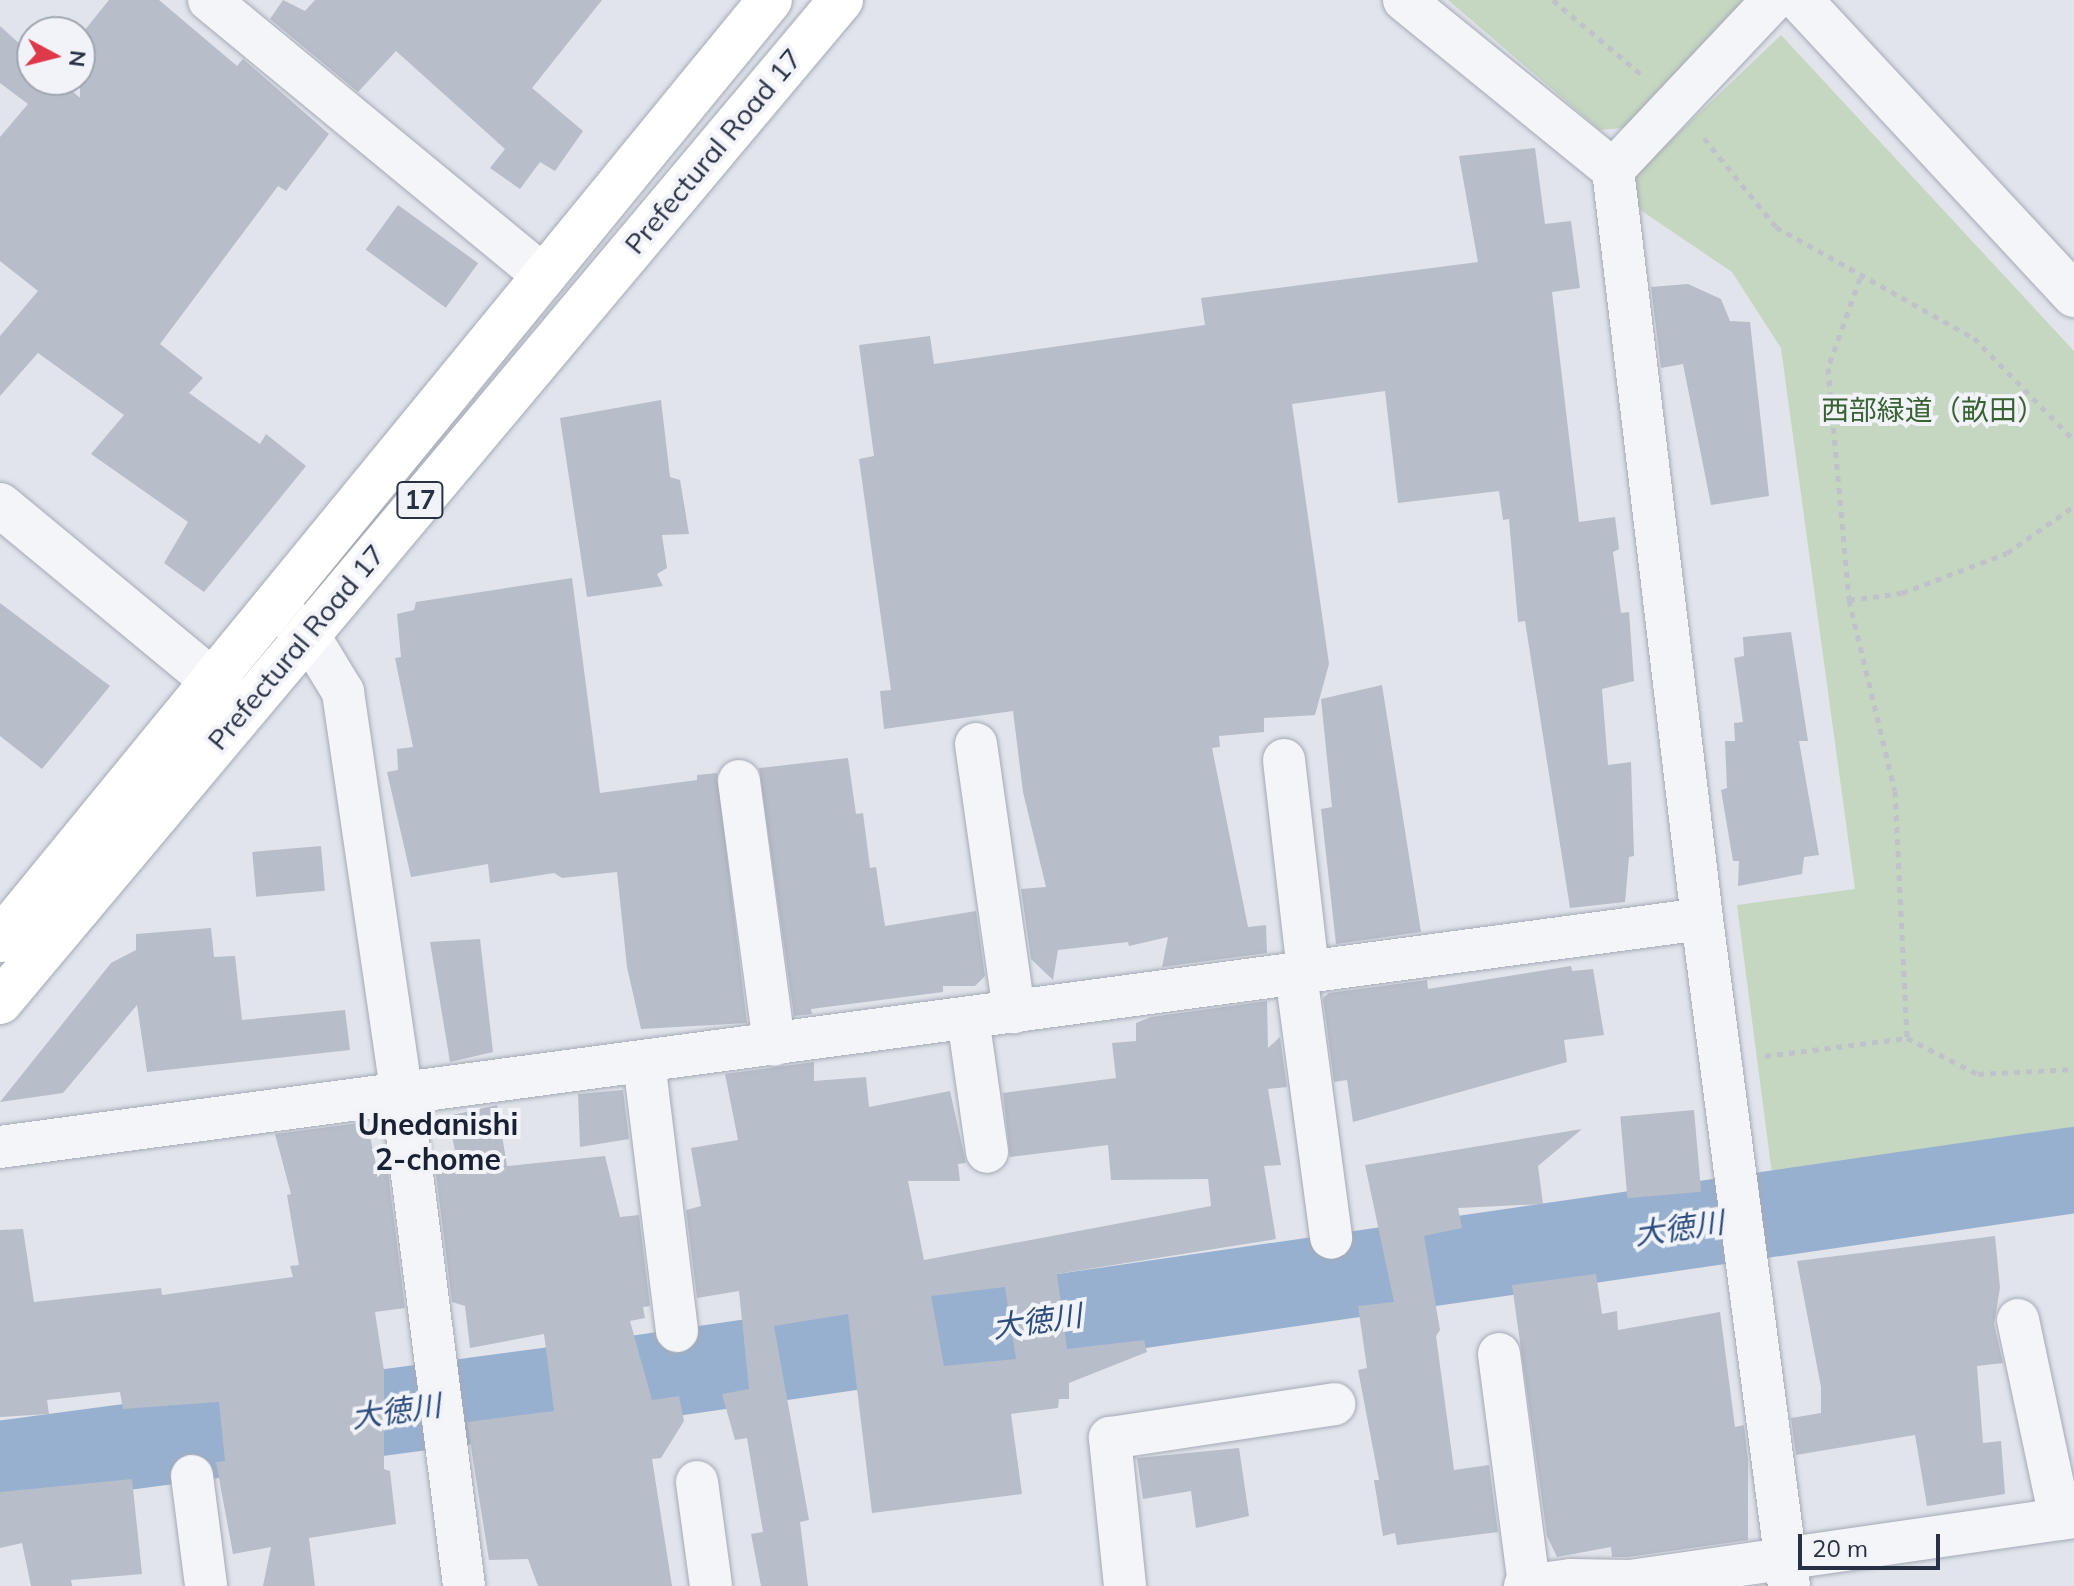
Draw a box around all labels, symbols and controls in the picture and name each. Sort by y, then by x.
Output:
north arrow [16,16,96,96]
street label: Prefectural Road 17 [617,42,809,260]
text: N [63,49,93,69]
park label: 西部緑道（畝田） [1821,393,2045,427]
road number: 17 [396,478,444,522]
street label: Prefectural Road 17 [200,538,392,756]
district label: Unedanishi 2-chome [358,1106,518,1176]
water label: 大徳川 [1632,1204,1726,1252]
water label: 大徳川 [990,1297,1084,1345]
water label: 大徳川 [349,1387,443,1435]
scale bar [1802,1518,1944,1568]
text: 20 m [1812,1533,1868,1563]

